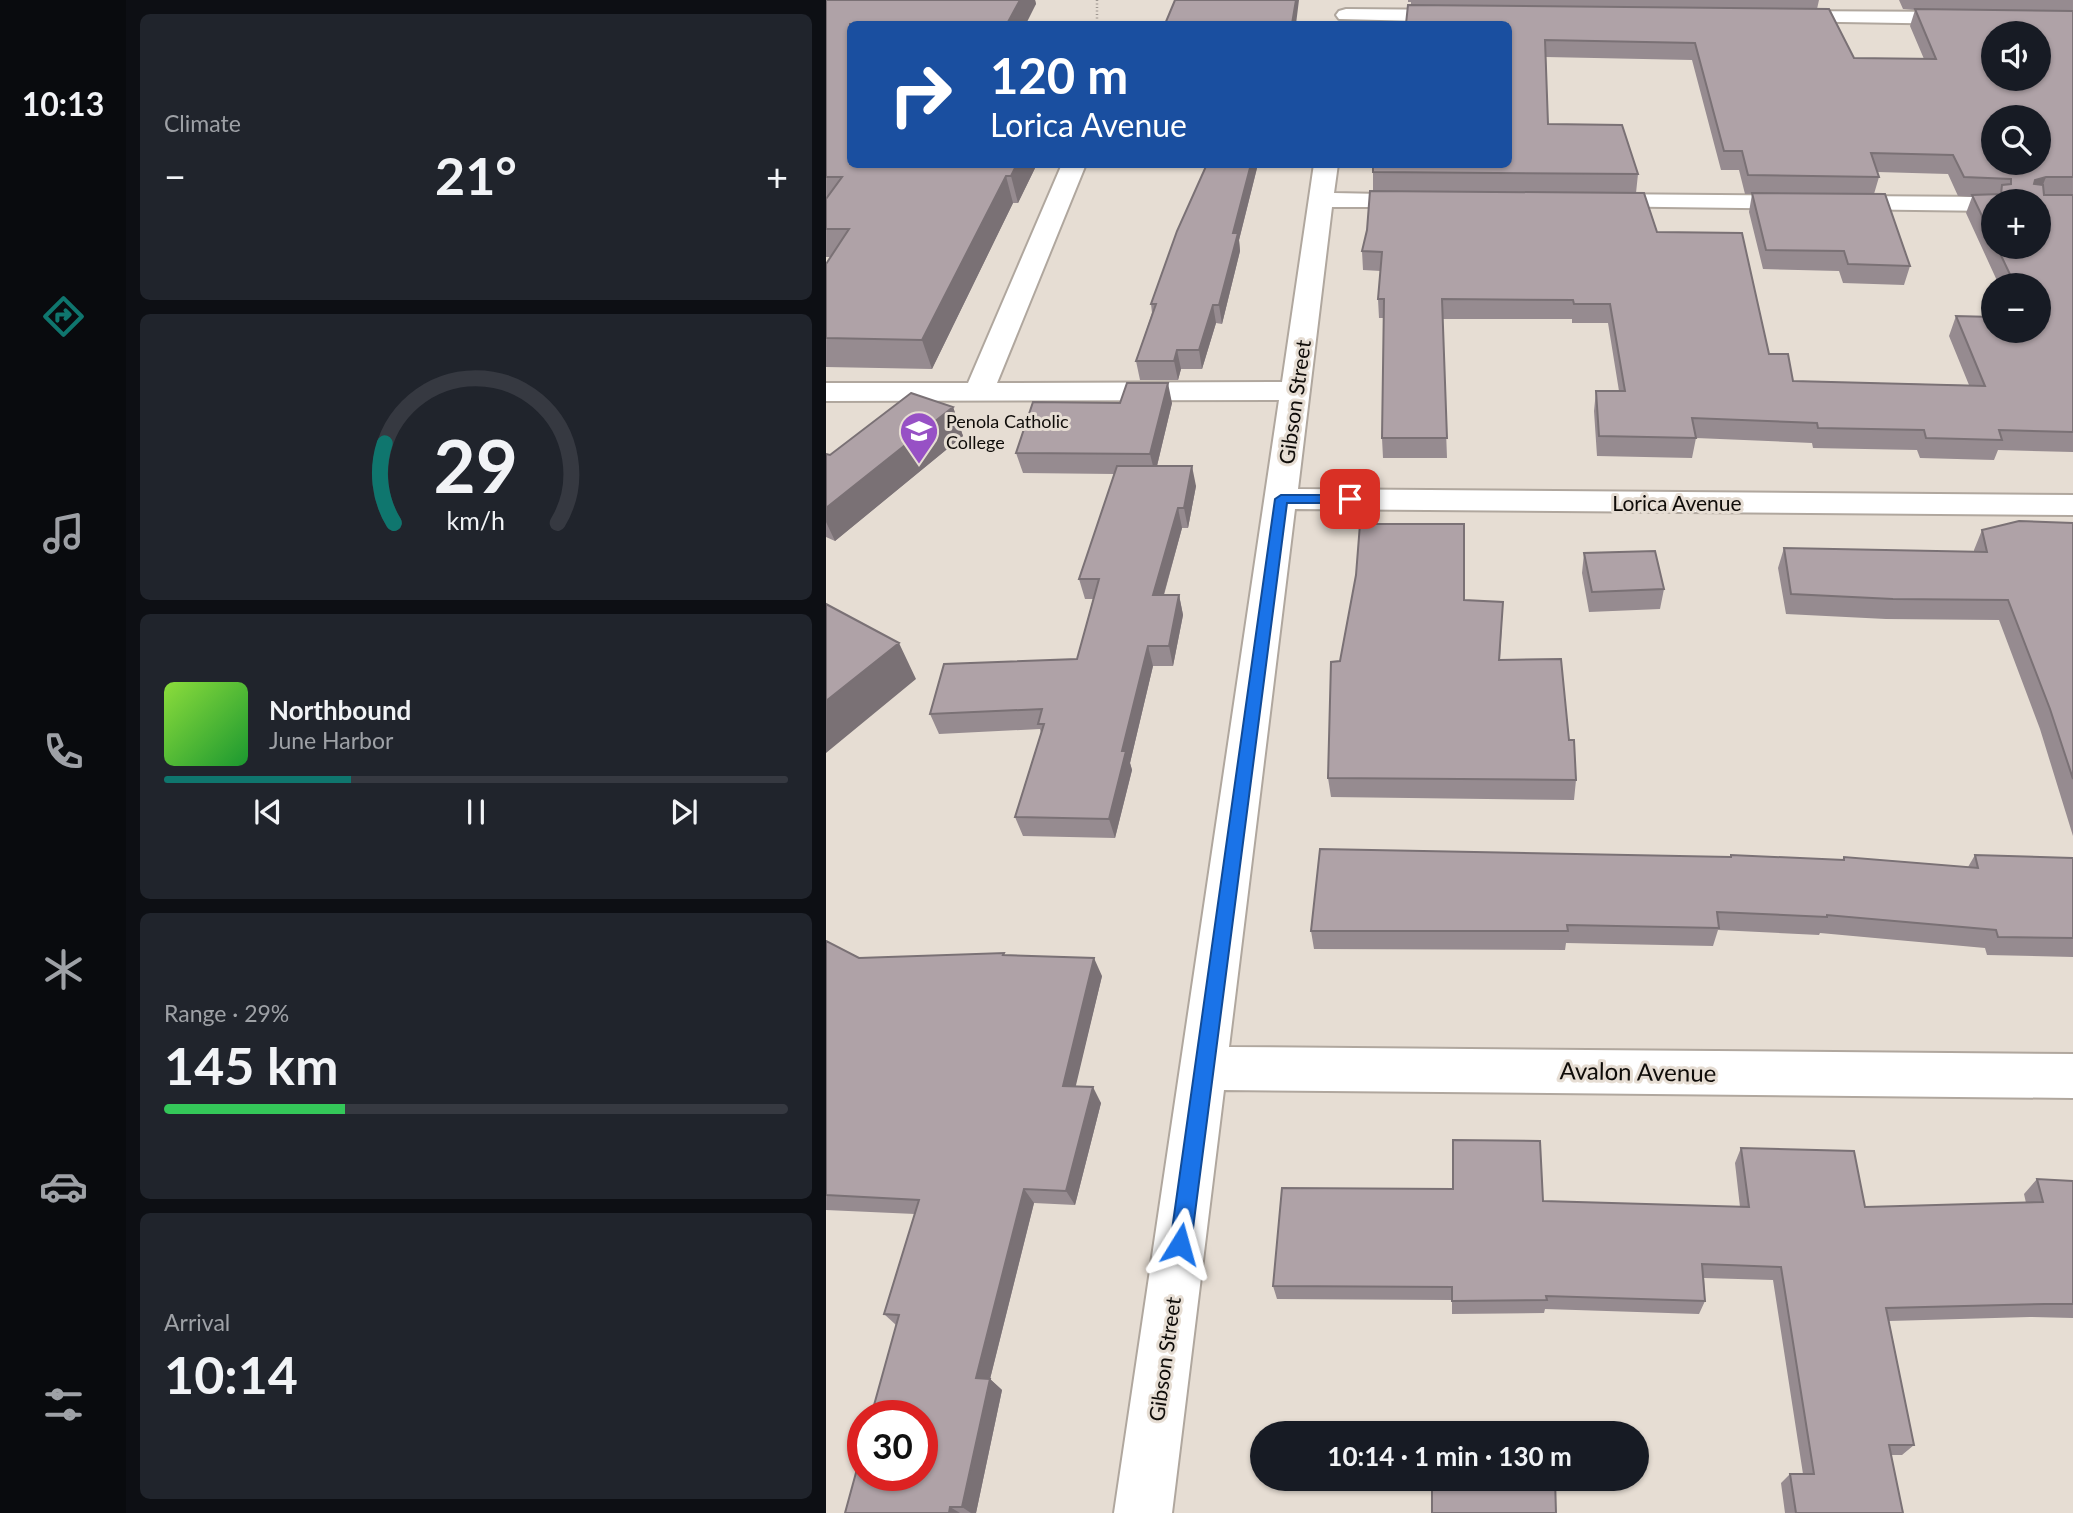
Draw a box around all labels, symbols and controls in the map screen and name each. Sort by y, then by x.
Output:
map controls [1981,21,2051,343]
button: sound [1981,21,2051,91]
text: 120 m [990,46,1128,104]
icon: right [875,49,966,140]
text: 10:13 [22,84,104,123]
text: Lorica Avenue [990,105,1187,144]
button: search [1981,105,2051,175]
text: Climate [164,109,241,137]
text: 21° [435,144,517,206]
text: − [164,153,186,199]
text: + [766,153,788,199]
button: + [1981,189,2051,259]
button: − [1981,273,2051,343]
icon: directions [39,292,88,341]
street label: Gibson Street [1273,338,1315,466]
school or university icon: Penola Catholic College [898,410,940,465]
place label: Penola Catholic College [946,410,1069,453]
text: 29 [434,421,518,509]
pin [1320,469,1380,529]
icon: arrive [1331,480,1369,518]
street label: Lorica Avenue [1612,490,1742,515]
text: km/h [447,504,505,534]
icon: music [39,509,88,558]
text: Northbound [269,694,411,726]
text: June Harbor [269,726,393,754]
icon: phone [39,727,88,776]
icon: previous [249,793,287,831]
icon: pause [457,793,495,831]
icon: next [665,793,703,831]
icon: climate [39,945,88,994]
text: Range · 29% [164,999,289,1027]
text: 145 km [164,1034,338,1096]
street label: Avalon Avenue [1559,1055,1717,1087]
icon: car [39,1162,88,1211]
position arrow [1143,1207,1217,1281]
street label: Gibson Street [1143,1295,1185,1423]
text: Arrival [164,1308,230,1336]
text: 10:14 [164,1343,298,1405]
icon: filters [39,1380,88,1429]
speed limit sign: 30 [847,1400,938,1491]
text: 10:14 · 1 min · 130 m [1327,1440,1572,1472]

